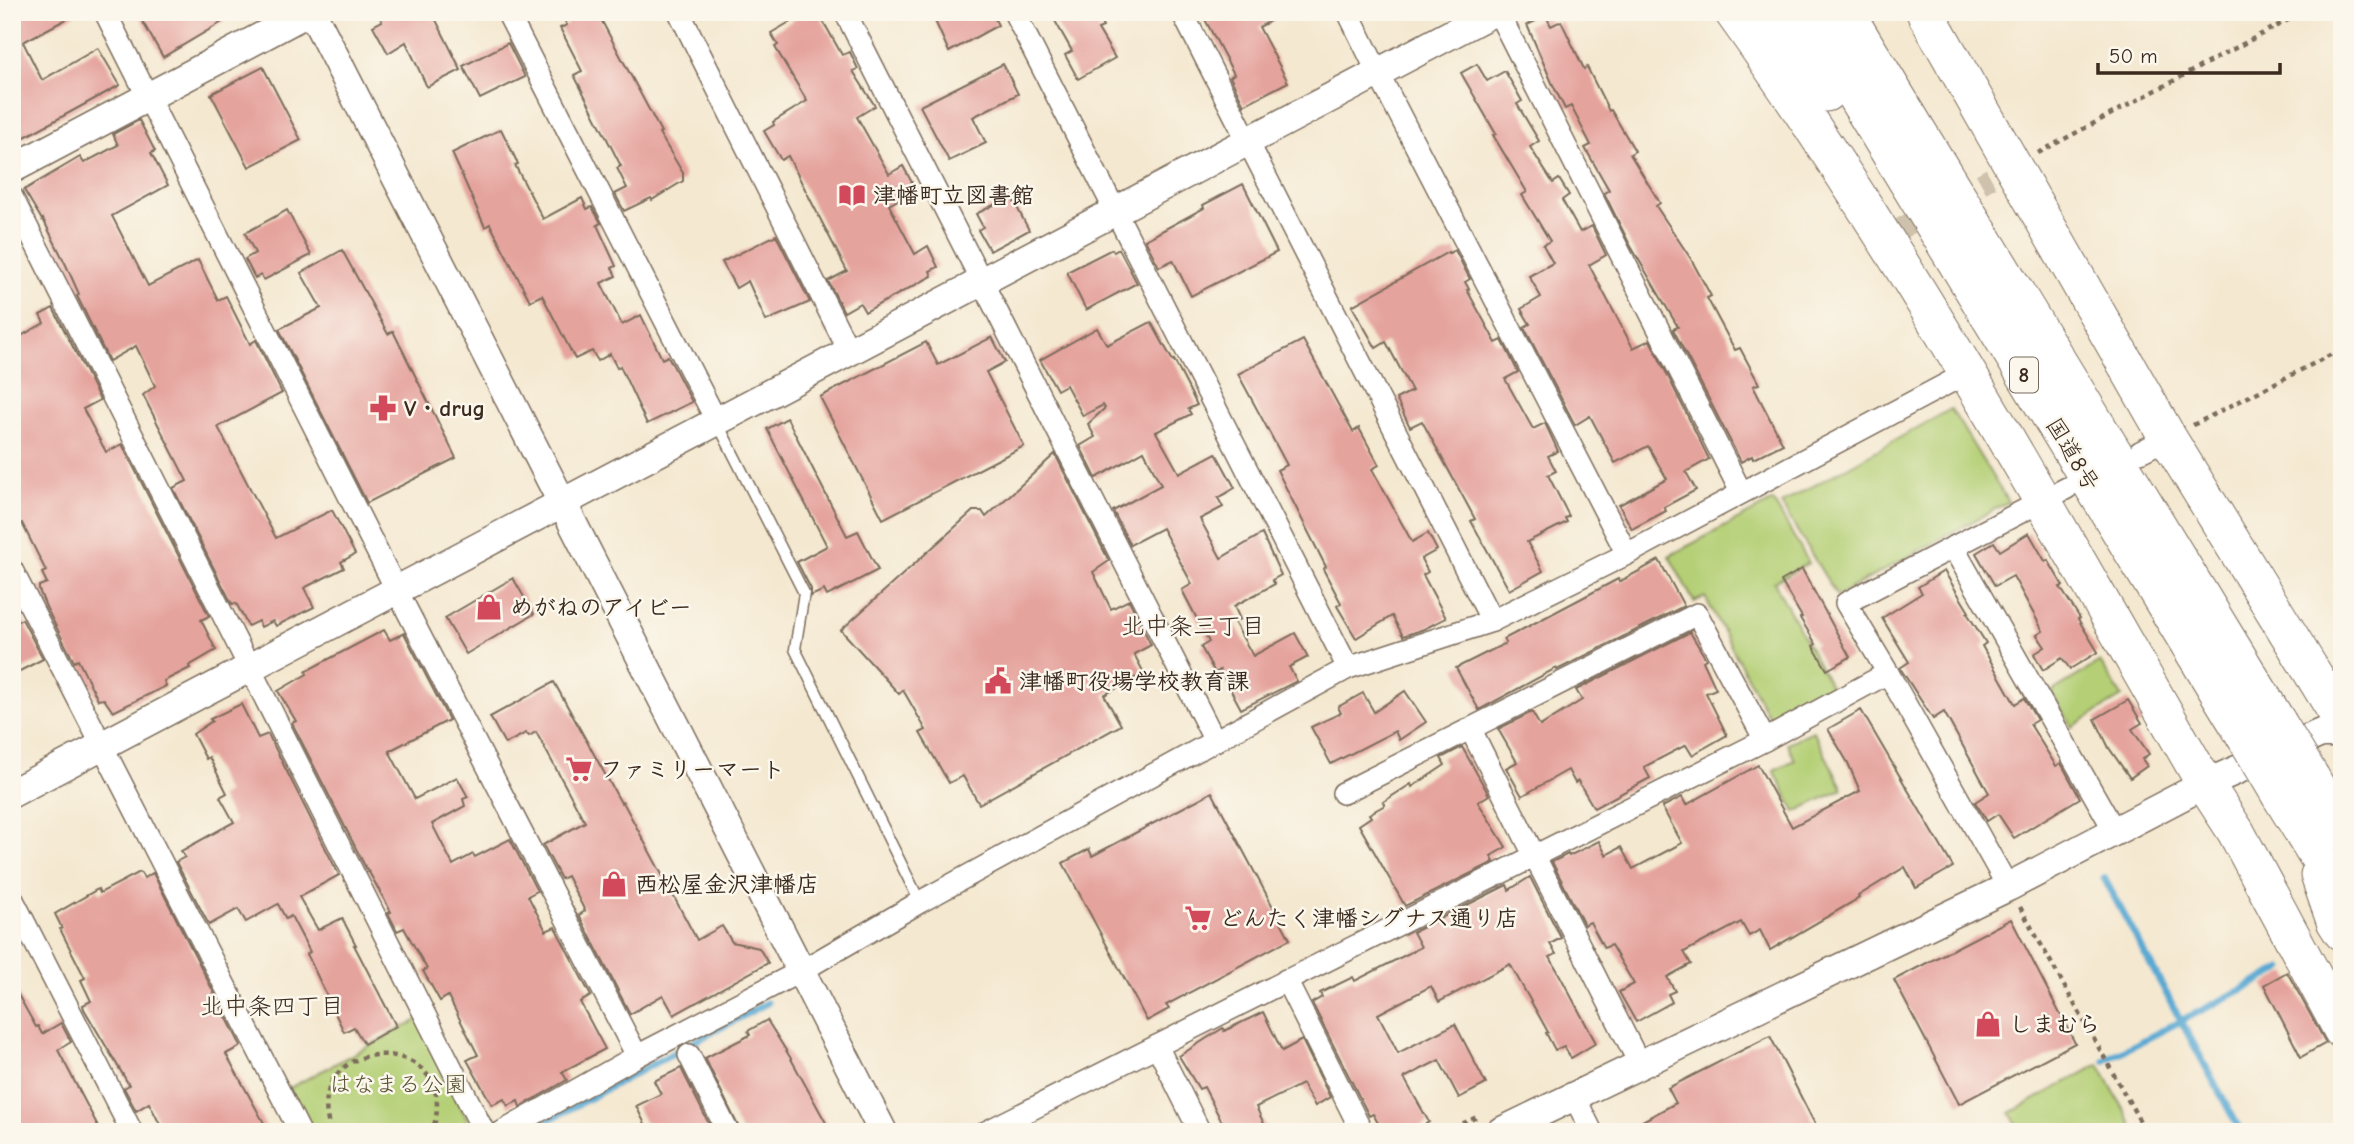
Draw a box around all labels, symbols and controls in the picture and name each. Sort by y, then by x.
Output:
scale bar [2098,32,2280,76]
text: 50 m [2109,44,2158,68]
library icon: 津幡町立図書館 [837,180,867,210]
place label: 津幡町立図書館 [873,182,1034,209]
road number: 8 [2010,358,2038,392]
pharmacy icon: V・drug [368,393,398,423]
place label: V・drug [404,395,485,422]
street label: 国道8号 [2040,413,2105,496]
shop icon: めがねのアイビー [474,592,504,622]
place label: めがねのアイビー [510,594,692,621]
district label: 北中条三丁目 [1121,612,1265,640]
public building icon: 津幡町役場学校教育課 [983,666,1013,696]
place label: 津幡町役場学校教育課 [1019,668,1249,695]
supermarket icon: ファミリーマート [564,754,594,784]
place label: ファミリーマート [600,756,785,783]
shop icon: 西松屋金沢津幡店 [599,869,629,899]
place label: 西松屋金沢津幡店 [635,871,819,898]
supermarket icon: どんたく津幡シグナス通り店 [1183,903,1213,933]
place label: どんたく津幡シグナス通り店 [1219,905,1518,932]
district label: 北中条四丁目 [200,992,344,1020]
shop icon: しまむら [1973,1009,2003,1039]
place label: しまむら [2009,1011,2101,1038]
park label: はなまる公園 [329,1071,467,1098]

